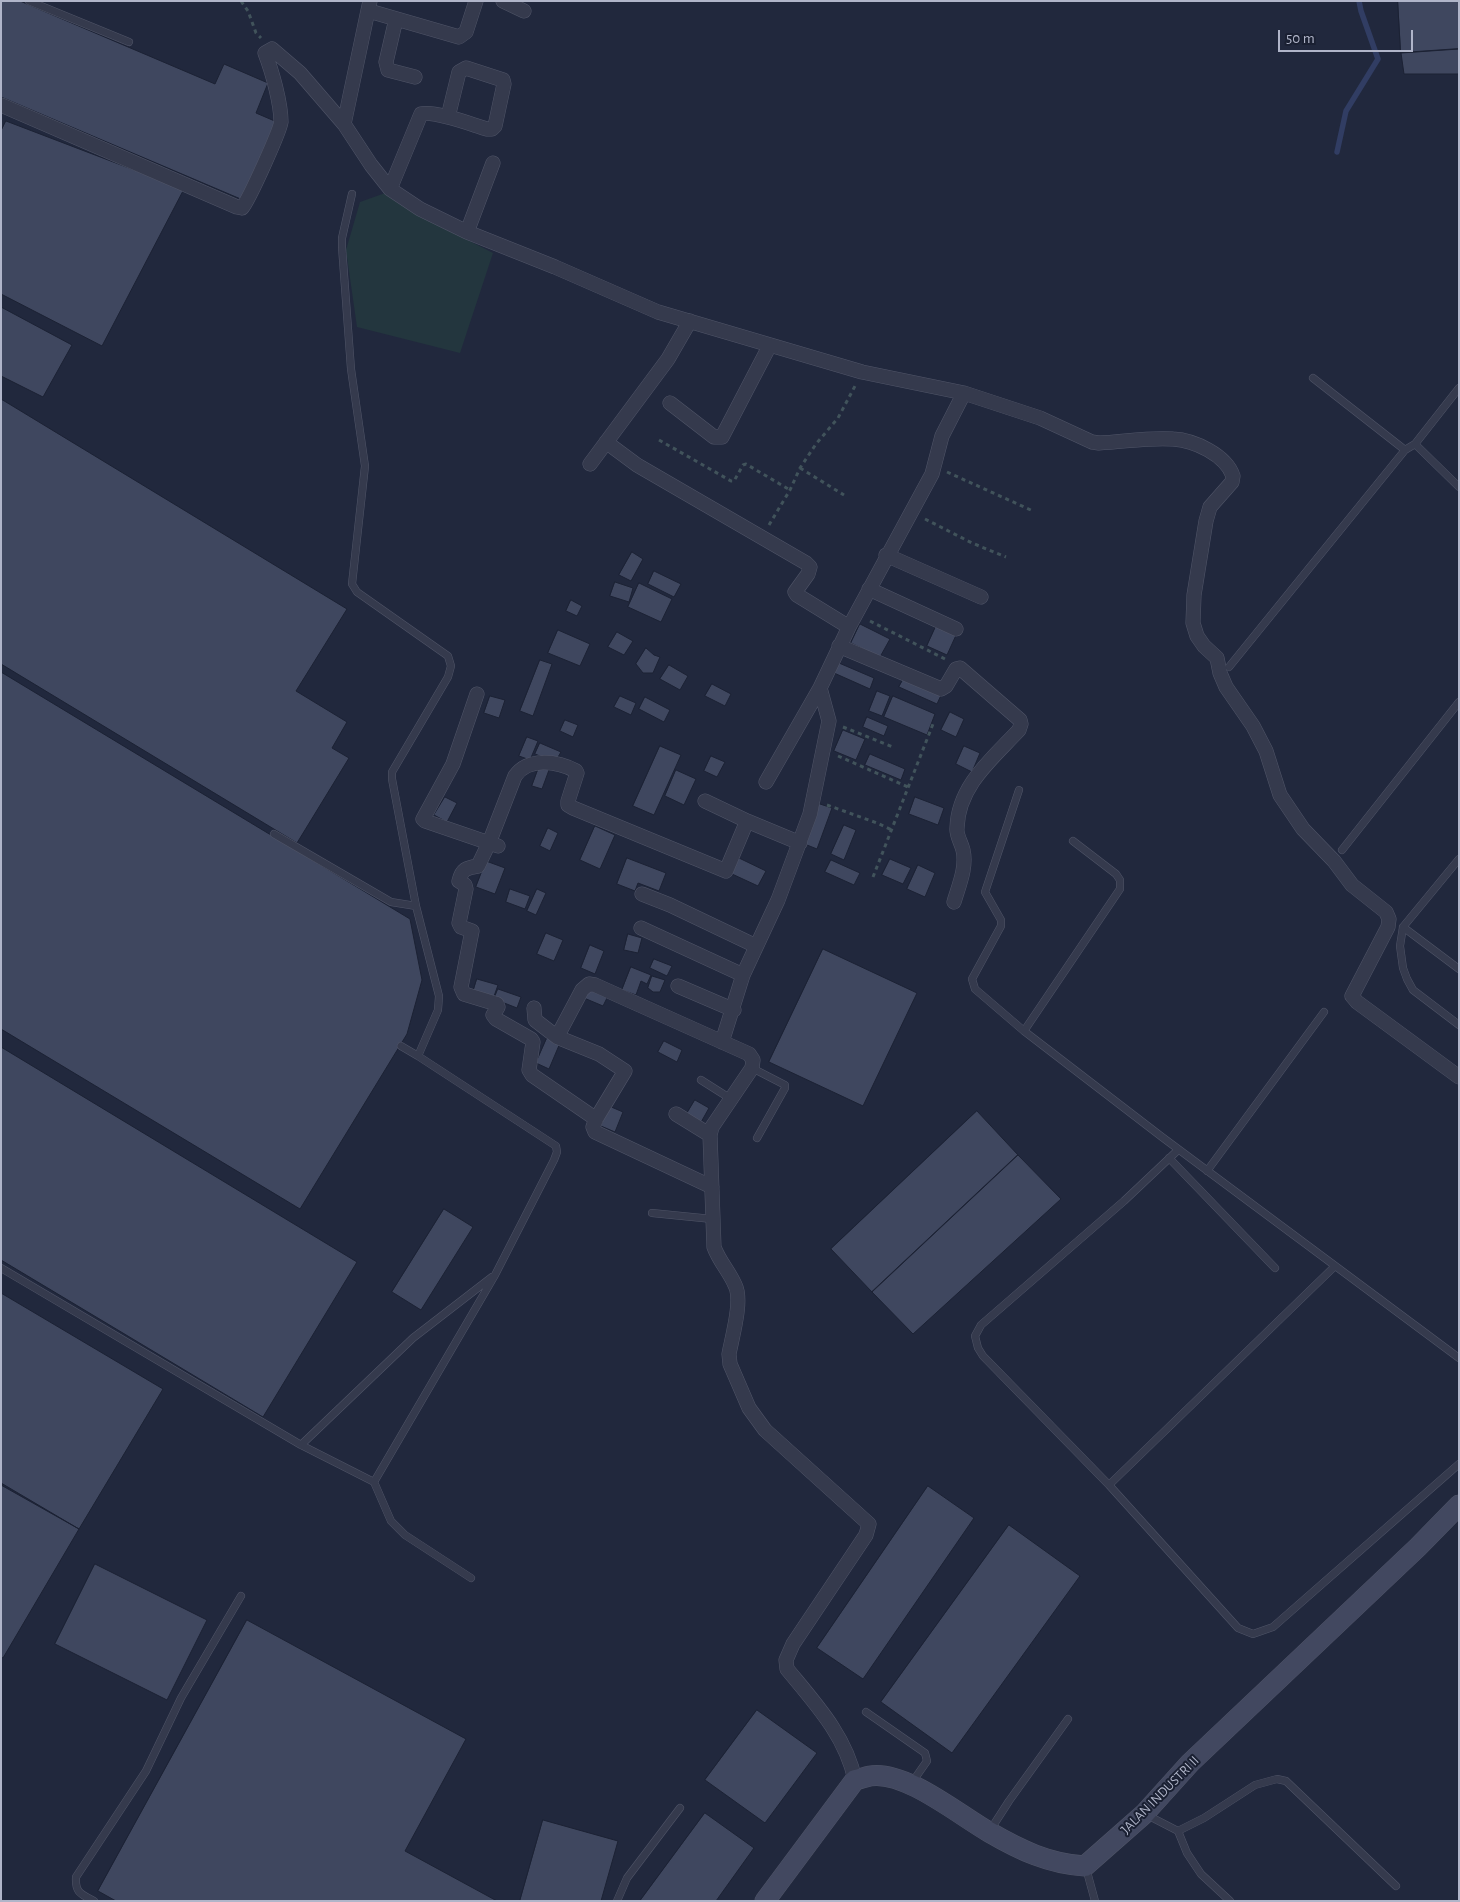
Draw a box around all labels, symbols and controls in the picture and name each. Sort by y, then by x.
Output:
scale bar [1280,20,1415,52]
text: 50 m [1286,31,1315,46]
street label: JALAN INDUSTRI II [1117,1752,1203,1838]

